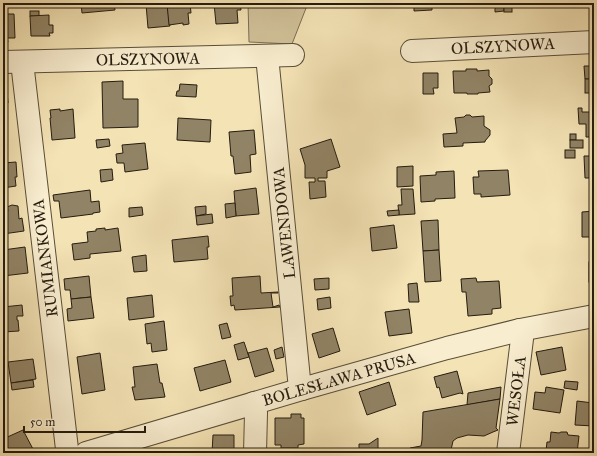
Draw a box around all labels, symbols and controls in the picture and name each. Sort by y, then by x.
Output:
street label: OLSZYNOWA [451,34,556,58]
street label: OLSZYNOWA [96,49,200,69]
street label: LAWENDOWA [269,166,299,280]
street label: RUMIANKOWA [28,197,62,318]
street label: BOLESŁAWA PRUSA [260,348,418,410]
street label: WESOŁA [502,354,530,427]
scale bar [24,408,145,434]
text: 50 m [30,415,55,429]

